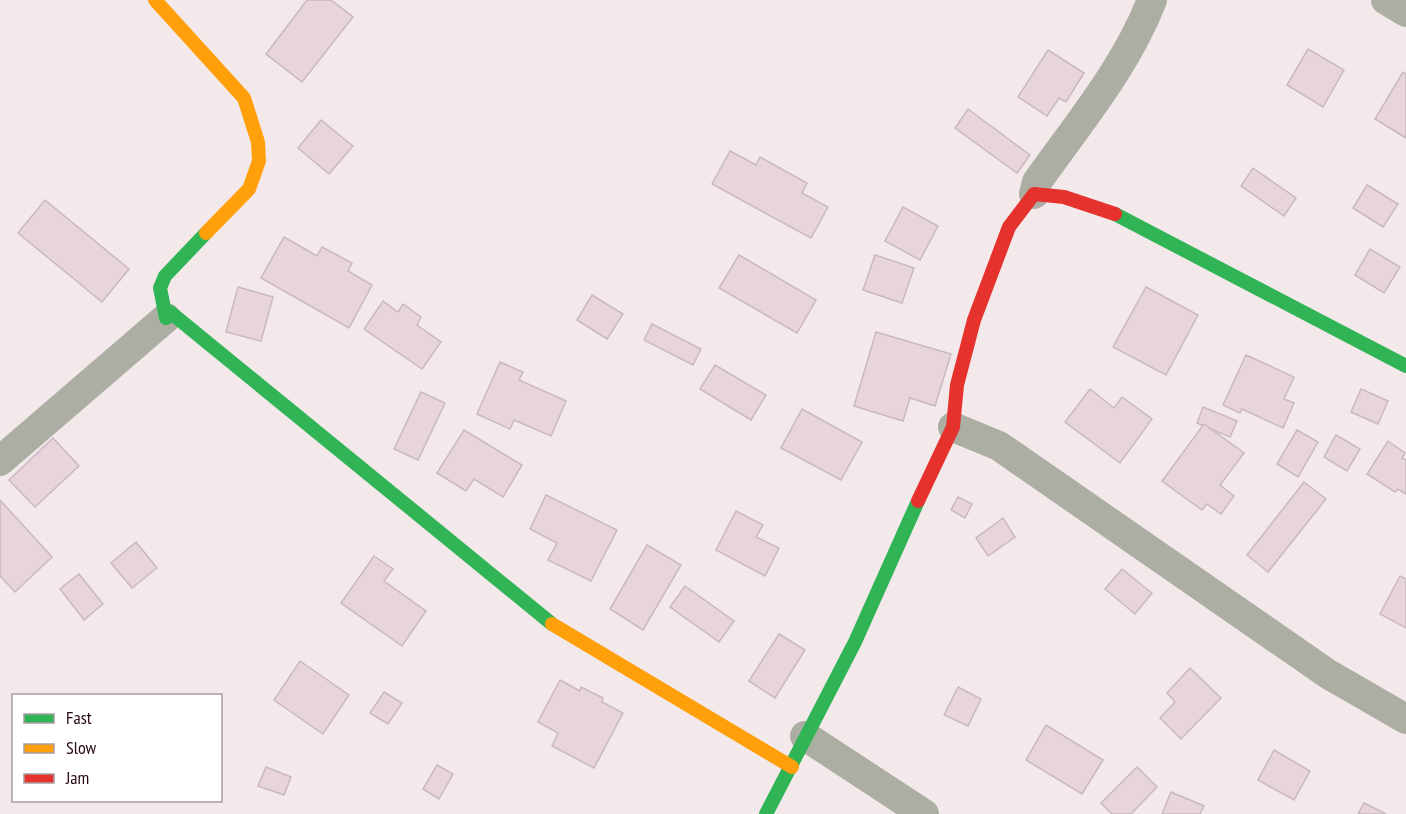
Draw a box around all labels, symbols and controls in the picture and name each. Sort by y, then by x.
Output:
legend [12,694,222,802]
text: Fast [66,706,92,729]
text: Slow [66,736,97,759]
text: Jam [65,766,89,789]

